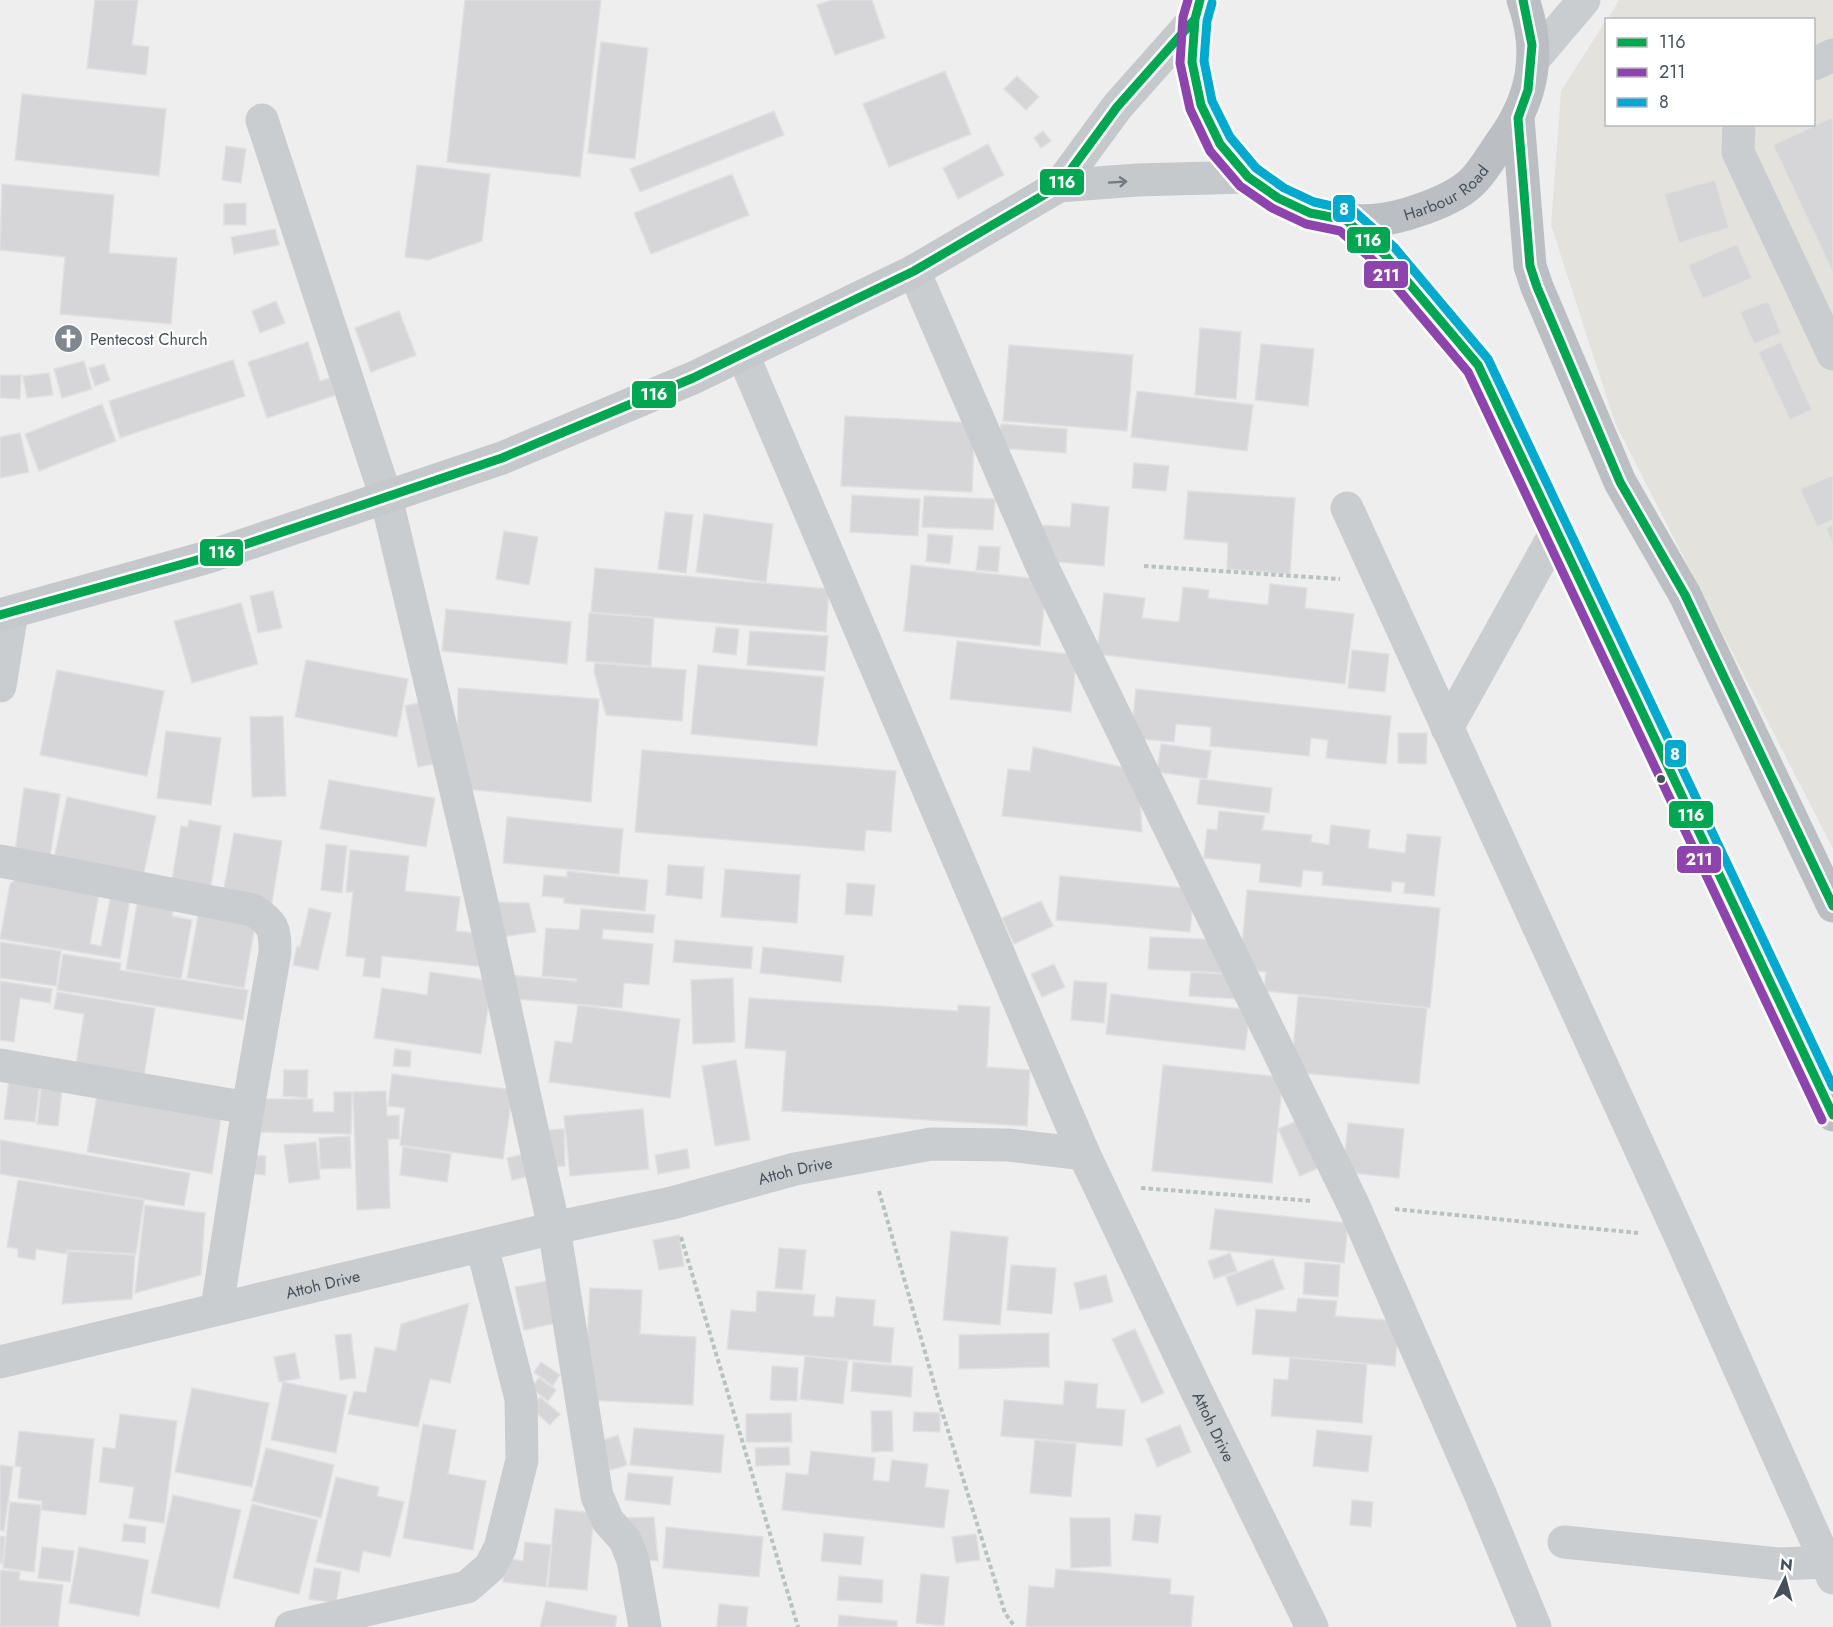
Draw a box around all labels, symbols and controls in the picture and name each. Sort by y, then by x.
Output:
legend [1605,18,1815,126]
text: 116 [1659,29,1686,55]
text: 211 [1659,59,1685,85]
text: 8 [1659,89,1669,115]
street label: Harbour Road [1401,160,1494,226]
line badge: 116 [1039,168,1085,196]
text: 116 [1049,171,1076,194]
one-way arrow [1107,176,1127,187]
line badge: 8 [1332,194,1356,223]
text: 8 [1339,198,1349,221]
line badge: 116 [1346,226,1391,254]
text: 116 [1355,229,1382,252]
line badge: 211 [1363,260,1409,289]
text: 211 [1373,264,1399,287]
church icon: Pentecost Church [53,323,85,355]
place label: Pentecost Church [90,328,208,351]
line badge: 116 [631,380,677,409]
text: 116 [641,383,668,406]
line badge: 116 [199,538,244,567]
text: 116 [209,541,236,564]
line badge: 8 [1664,739,1687,768]
text: 8 [1670,743,1680,766]
unlabelled marker [1655,773,1667,785]
line badge: 116 [1668,800,1714,829]
text: 116 [1678,804,1705,827]
line badge: 211 [1676,845,1722,874]
text: 211 [1686,848,1712,871]
street label: Attoh Drive [755,1151,834,1190]
street label: Attoh Drive [283,1264,362,1304]
street label: Attoh Drive [1187,1387,1241,1466]
north arrow [1755,1549,1815,1609]
text: N [1779,1552,1794,1577]

